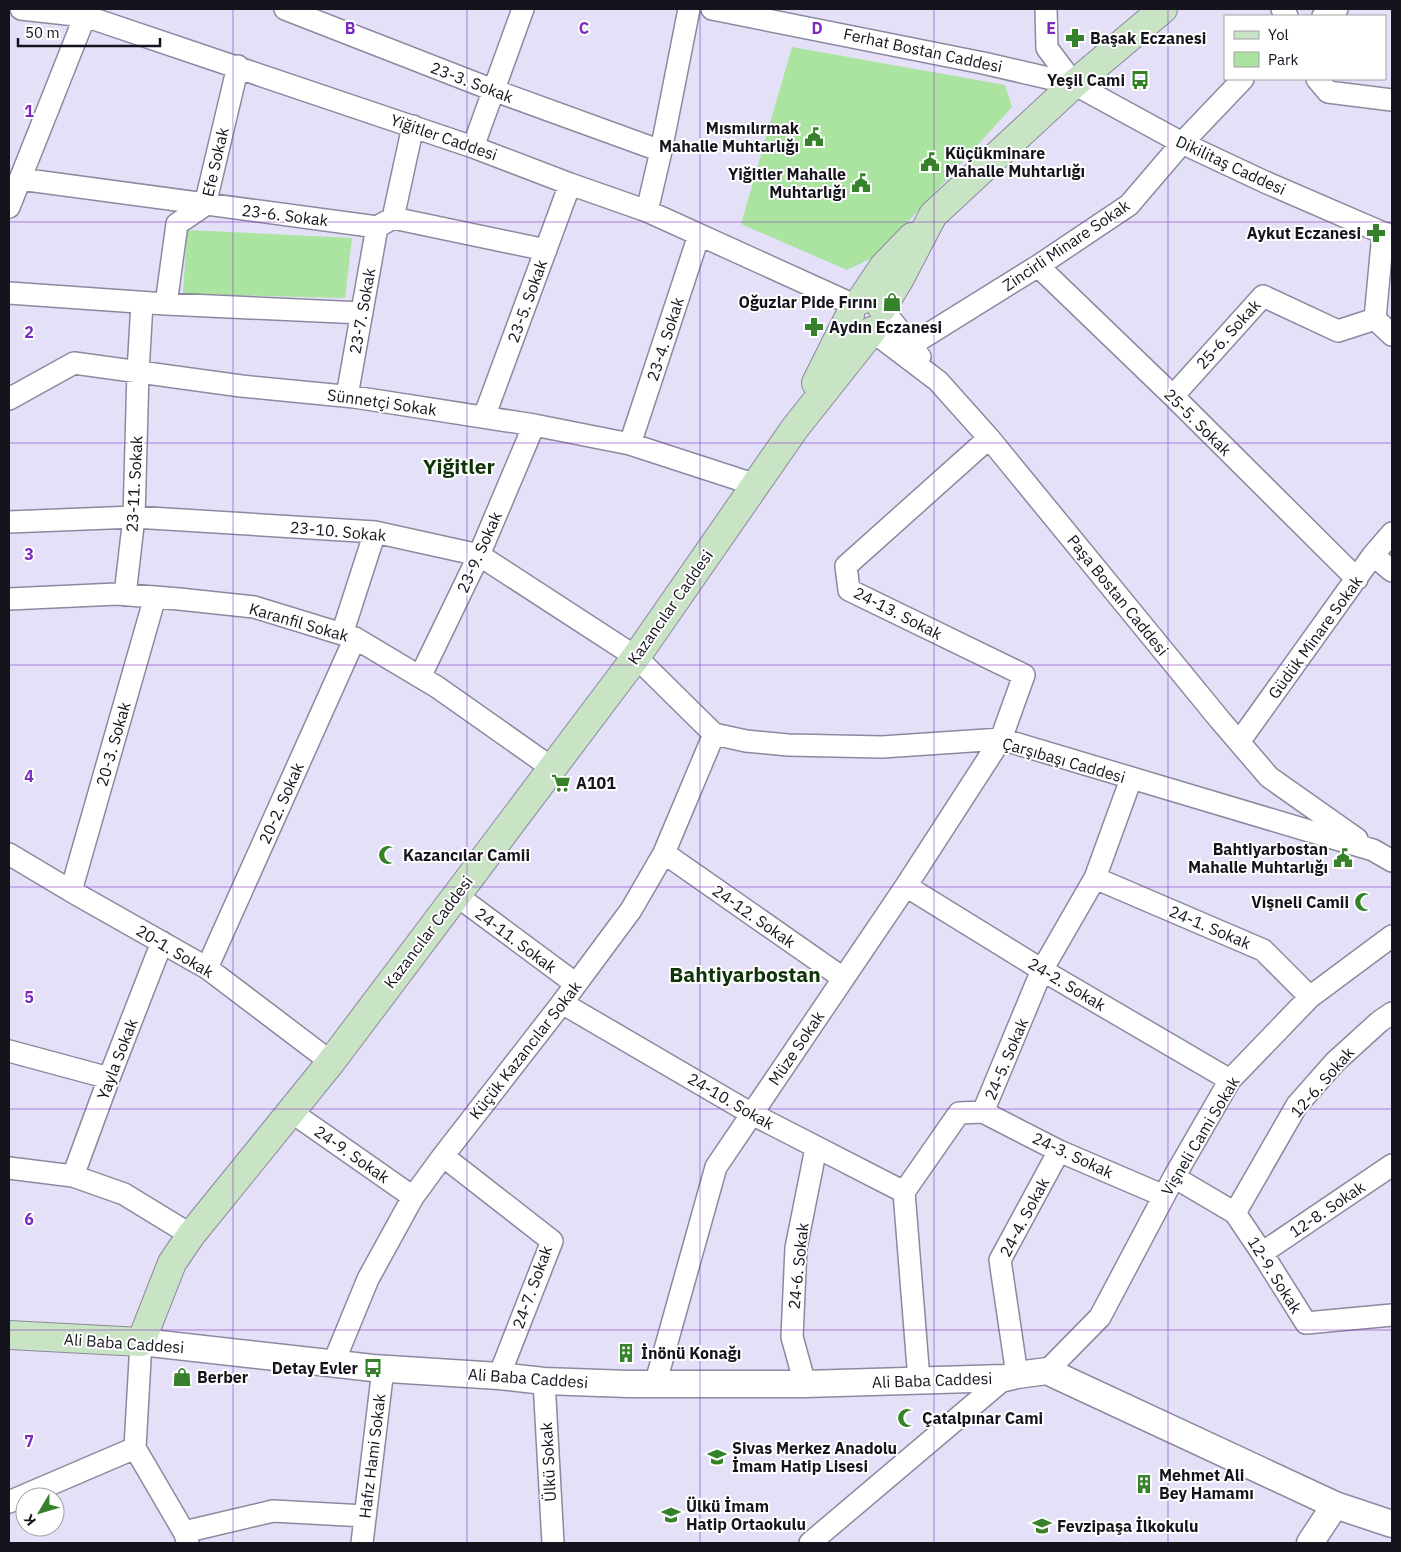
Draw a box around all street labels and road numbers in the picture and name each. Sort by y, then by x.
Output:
street label: Ferhat Bostan Caddesi [842,23,1004,77]
street label: 23-3. Sokak [428,57,517,107]
street label: Yiğitler Caddesi [388,109,500,165]
street label: Efe Sokak [197,125,233,199]
street label: Dikilitaş Caddesi [1173,131,1289,199]
street label: Zincirli Minare Sokak [999,195,1134,295]
street label: 23-6. Sokak [241,200,330,230]
street label: 23-5. Sokak [503,256,551,345]
street label: 23-7. Sokak [345,266,379,356]
street label: 23-4. Sokak [642,294,688,383]
street label: 25-6. Sokak [1191,295,1265,373]
street label: Sünnetçi Sokak [326,384,439,420]
street label: 25-5. Sokak [1160,384,1236,460]
street label: 23-11. Sokak [121,435,147,533]
street label: 23-9. Sokak [452,508,506,596]
street label: 23-10. Sokak [289,517,387,545]
street label: Paşa Bostan Caddesi [1063,530,1173,660]
street label: Kazancılar Caddesi [623,546,717,668]
street label: Güdük Minare Sokak [1264,571,1367,702]
street label: 24-13. Sokak [850,582,946,644]
street label: Karanfil Sokak [247,598,352,646]
street label: 20-3. Sokak [91,699,135,789]
street label: Çarşıbaşı Caddesi [1000,733,1128,787]
street label: 20-2. Sokak [254,759,308,847]
street label: Kazancılar Caddesi [379,872,477,992]
street label: 24-12. Sokak [709,880,800,952]
street label: 24-1. Sokak [1166,901,1254,953]
street label: 24-11. Sokak [471,903,561,977]
street label: 20-1. Sokak [133,920,218,982]
street label: 24-2. Sokak [1025,953,1110,1015]
street label: Küçük Kazancılar Sokak [465,976,586,1123]
street label: Müze Sokak [764,1007,829,1089]
street label: Yayla Sokak [92,1015,142,1102]
street label: 24-5. Sokak [980,1015,1032,1103]
street label: 12-6. Sokak [1286,1042,1358,1121]
street label: 24-10. Sokak [684,1068,778,1134]
street label: Vişneli Cami Sokak [1157,1072,1244,1199]
street label: 24-9. Sokak [311,1121,394,1187]
street label: 24-3. Sokak [1029,1128,1117,1183]
street label: 24-4. Sokak [995,1173,1053,1260]
street label: 12-8. Sokak [1285,1176,1369,1242]
street label: 24-6. Sokak [784,1221,813,1310]
street label: 12-9. Sokak [1243,1233,1307,1318]
street label: 24-7. Sokak [508,1242,556,1331]
street label: Ali Baba Caddesi [63,1329,185,1357]
street label: Ali Baba Caddesi [467,1364,589,1392]
street label: Ali Baba Caddesi [871,1368,993,1392]
street label: Hafız Hami Sokak [354,1392,390,1519]
street label: Ülkü Sokak [536,1421,560,1502]

